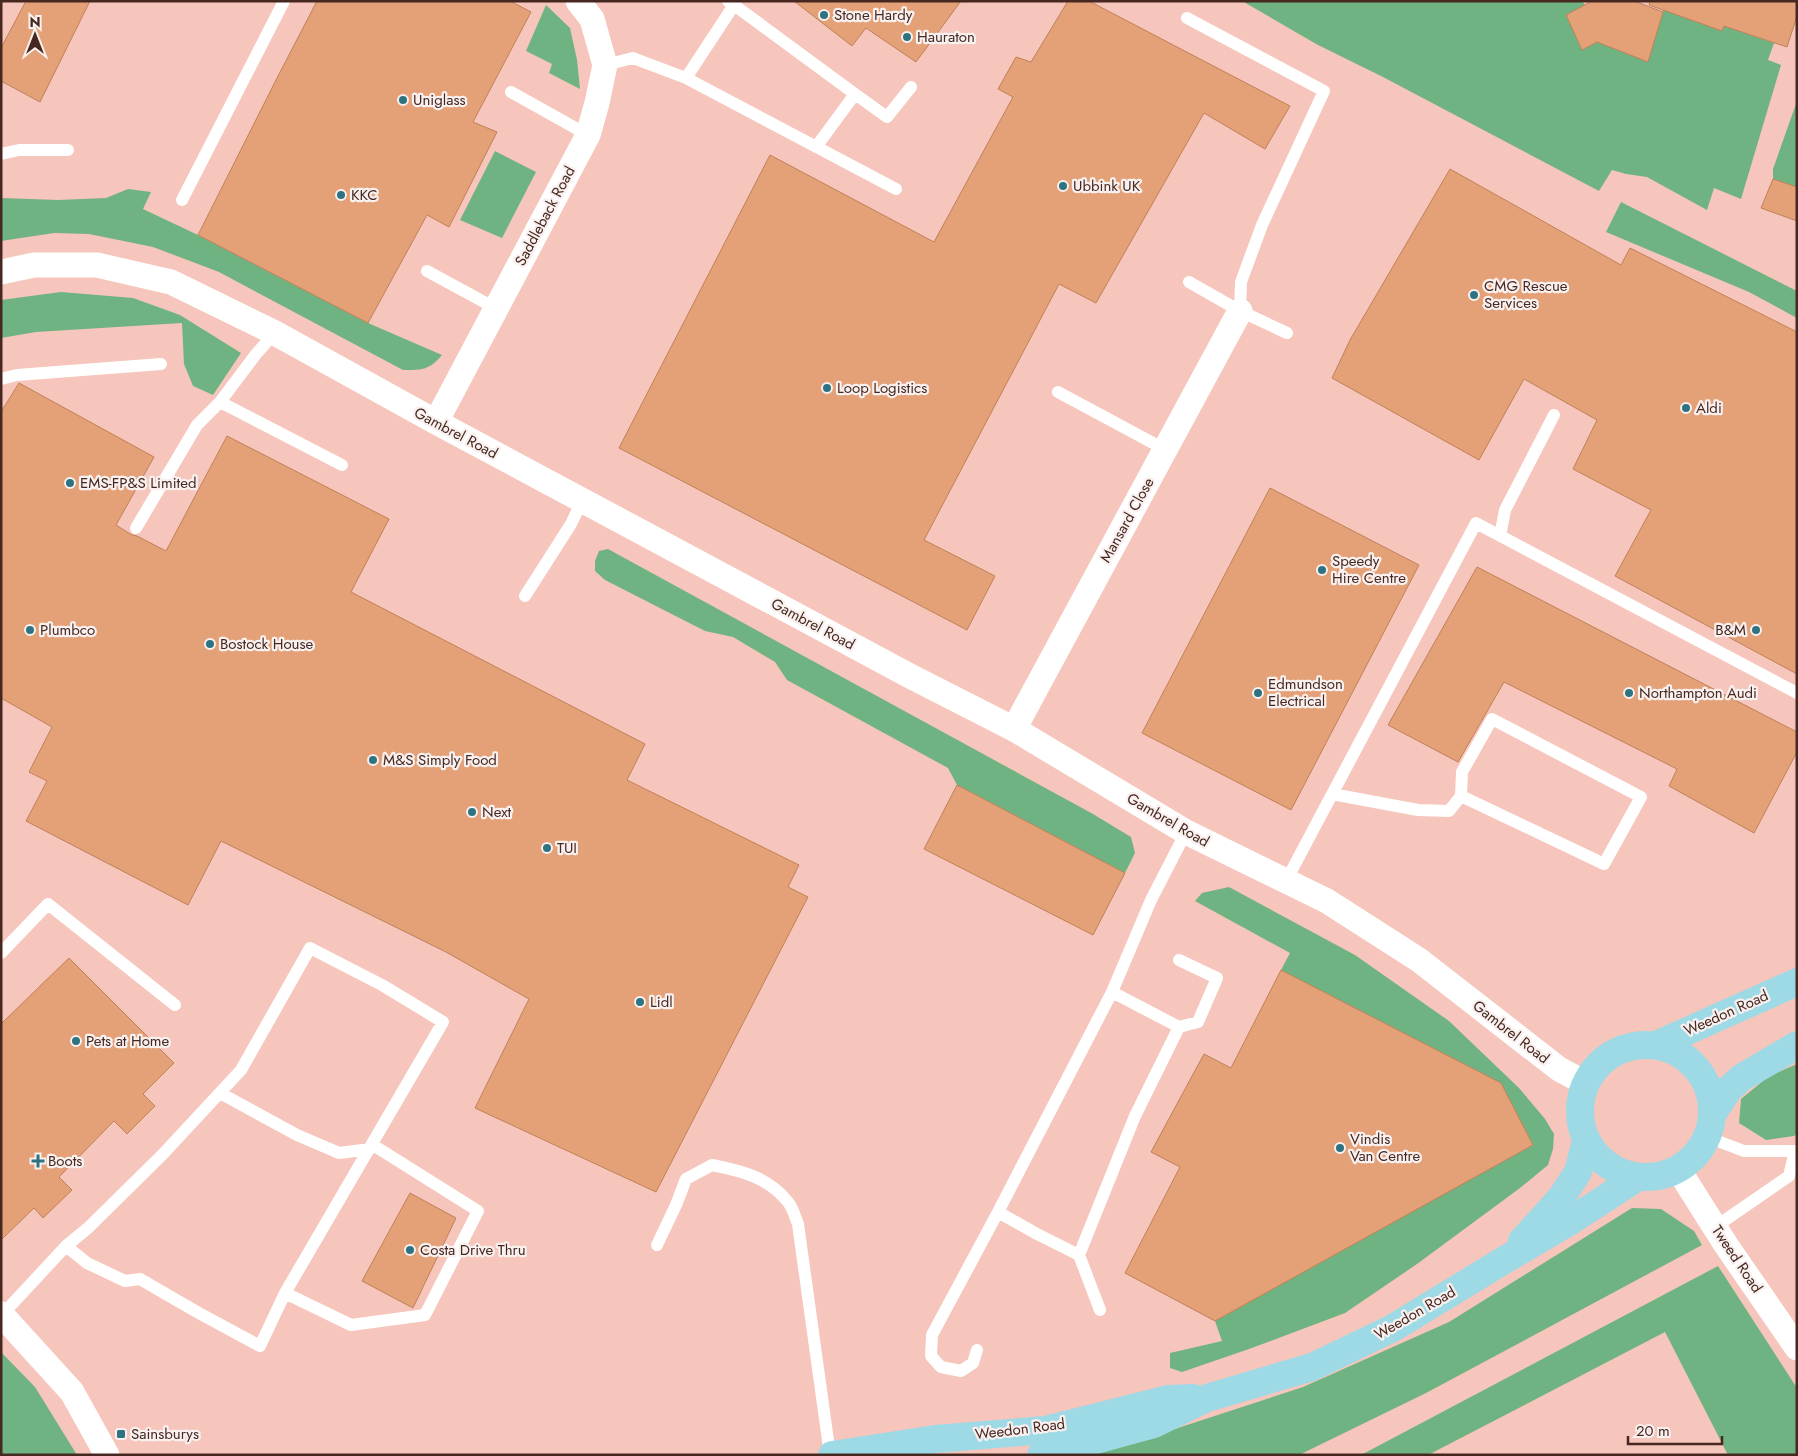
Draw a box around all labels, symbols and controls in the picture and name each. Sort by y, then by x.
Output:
place label: Stone Hardy [834,4,913,26]
marker: Stone Hardy [818,9,830,21]
north arrow [10,10,60,60]
text: N [29,12,41,32]
place label: Hauraton [917,26,975,48]
marker: Hauraton [901,31,913,43]
place label: Uniglass [413,89,465,111]
marker: Uniglass [397,94,409,106]
street label: Saddleback Road [509,162,581,270]
place label: Ubbink UK [1073,175,1141,197]
marker: Ubbink UK [1057,180,1069,192]
place label: KKC [351,184,377,206]
marker: KKC [335,189,347,201]
place label: CMG Rescue Services [1484,275,1568,314]
marker: CMG Rescue Services [1468,289,1480,301]
place label: Loop Logistics [837,377,927,399]
marker: Loop Logistics [821,382,833,394]
place label: Aldi [1696,397,1722,419]
street label: Gambrel Road [410,402,502,464]
marker: Aldi [1680,402,1692,414]
place label: EMS-FP&S Limited [80,472,196,494]
street label: Mansard Close [1094,473,1160,567]
marker: EMS-FP&S Limited [64,477,76,489]
place label: Speedy Hire Centre [1332,550,1406,589]
marker: Speedy Hire Centre [1316,564,1328,576]
street label: Gambrel Road [767,593,859,655]
place label: Plumbco [40,619,95,641]
place label: B&M [1715,619,1746,641]
marker: Plumbco [24,624,36,636]
marker: B&M [1750,624,1762,636]
place label: Bostock House [220,633,314,655]
marker: Bostock House [204,638,216,650]
place label: Edmundson Electrical [1268,673,1343,712]
place label: Northampton Audi [1639,682,1757,704]
marker: Edmundson Electrical [1252,687,1264,699]
marker: Northampton Audi [1623,687,1635,699]
place label: M&S Simply Food [383,749,497,771]
marker: M&S Simply Food [367,754,379,766]
street label: Gambrel Road [1123,787,1213,853]
place label: Next [482,801,511,823]
marker: Next [466,806,478,818]
place label: TUI [557,837,577,859]
marker: TUI [541,842,553,854]
street label: Weedon Road [1680,985,1772,1041]
place label: Lidl [650,991,673,1013]
street label: Gambrel Road [1468,995,1554,1069]
marker: Lidl [634,996,646,1008]
place label: Pets at Home [86,1030,170,1052]
marker: Pets at Home [70,1035,82,1047]
place label: Vindis Van Centre [1350,1128,1420,1167]
marker: Vindis Van Centre [1334,1142,1346,1154]
place label: Boots [48,1150,82,1172]
marker: Boots [32,1155,44,1167]
street label: Tweed Road [1706,1221,1768,1297]
place label: Costa Drive Thru [420,1239,526,1261]
marker: Costa Drive Thru [404,1244,416,1256]
street label: Weedon Road [1370,1281,1460,1345]
street label: Weedon Road [974,1413,1066,1445]
scale bar [1628,1414,1722,1446]
text: 20 m [1636,1420,1670,1442]
place label: Sainsburys [131,1423,199,1445]
marker: Sainsburys [115,1428,127,1440]

